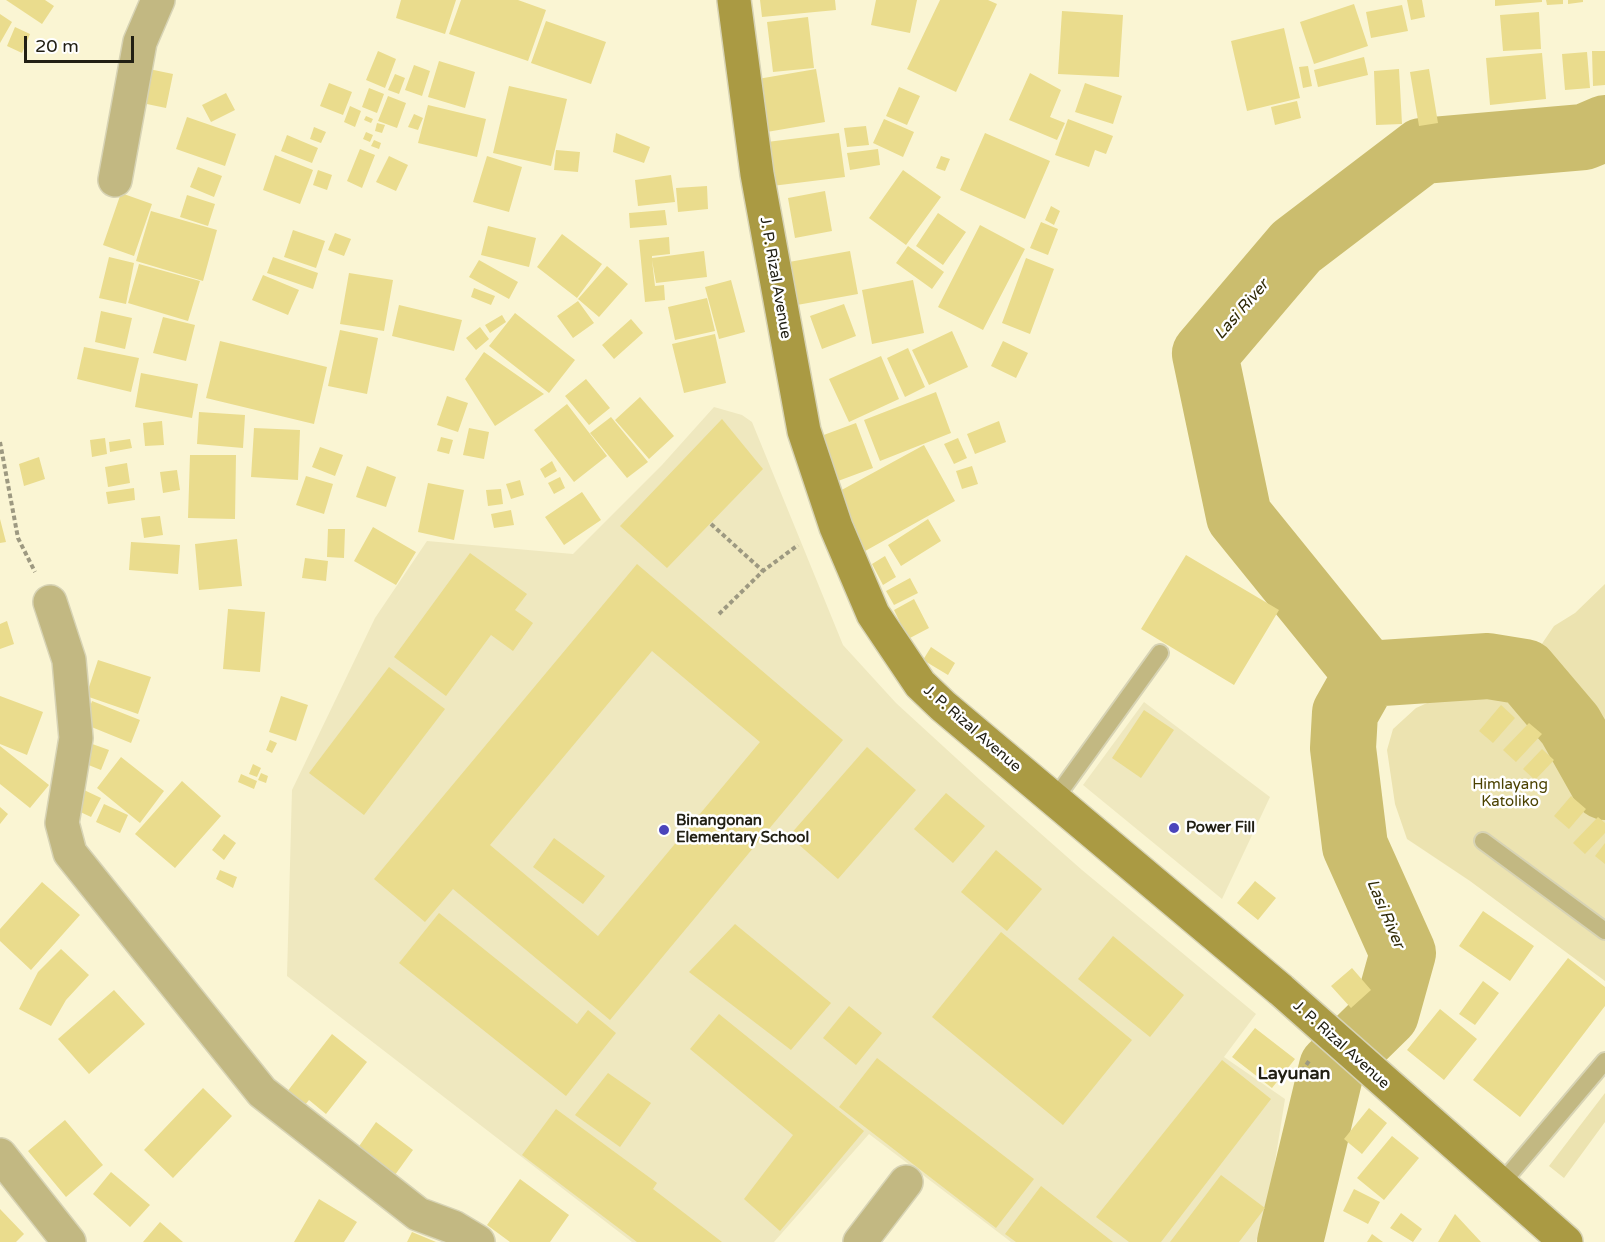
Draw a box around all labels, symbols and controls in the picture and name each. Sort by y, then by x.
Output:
scale bar [27,24,136,62]
text: 20 m [35,35,79,57]
street label: J. P. Rizal Avenue [755,216,795,340]
water label: Lasi River [1211,276,1273,344]
street label: J. P. Rizal Avenue [920,682,1024,776]
park label: Himlayang Katoliko [1472,776,1548,811]
place label: Binangonan Elementary School [676,812,809,847]
place label: Power Fill [1186,819,1255,837]
marker: Power Fill [1167,821,1181,835]
marker: Binangonan Elementary School [657,823,671,837]
water label: Lasi River [1362,877,1408,951]
street label: J. P. Rizal Avenue [1289,997,1393,1093]
district label: Layunan [1258,1063,1330,1085]

